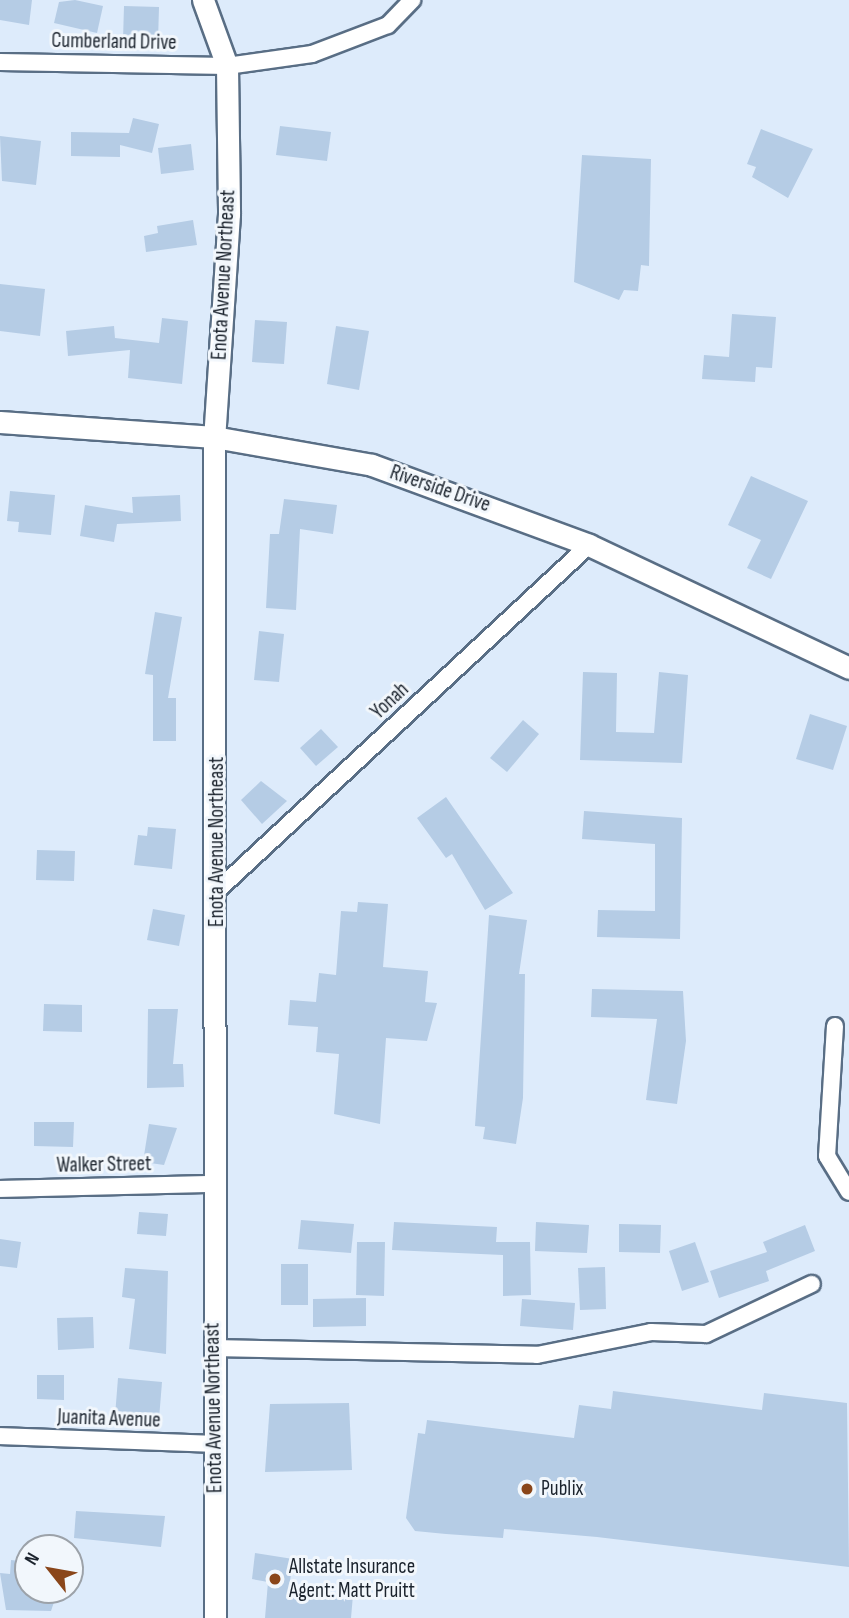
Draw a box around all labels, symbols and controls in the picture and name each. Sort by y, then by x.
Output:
street label: Cumberland Drive [51,28,177,56]
street label: Enota Avenue Northeast [207,189,241,361]
street label: Riverside Drive [387,460,493,518]
street label: Yonah [366,677,414,725]
street label: Enota Avenue Northeast [204,757,230,927]
street label: Walker Street [56,1152,152,1178]
street label: Enota Avenue Northeast [200,1323,228,1493]
street label: Juanita Avenue [57,1405,161,1433]
place label: Publix [541,1476,583,1502]
marker: Publix [519,1481,535,1497]
north arrow [14,1534,84,1604]
text: N [20,1549,45,1569]
place label: Allstate Insurance Agent: Matt Pruitt [289,1554,415,1604]
marker: Allstate Insurance Agent: Matt Pruitt [267,1571,283,1587]

